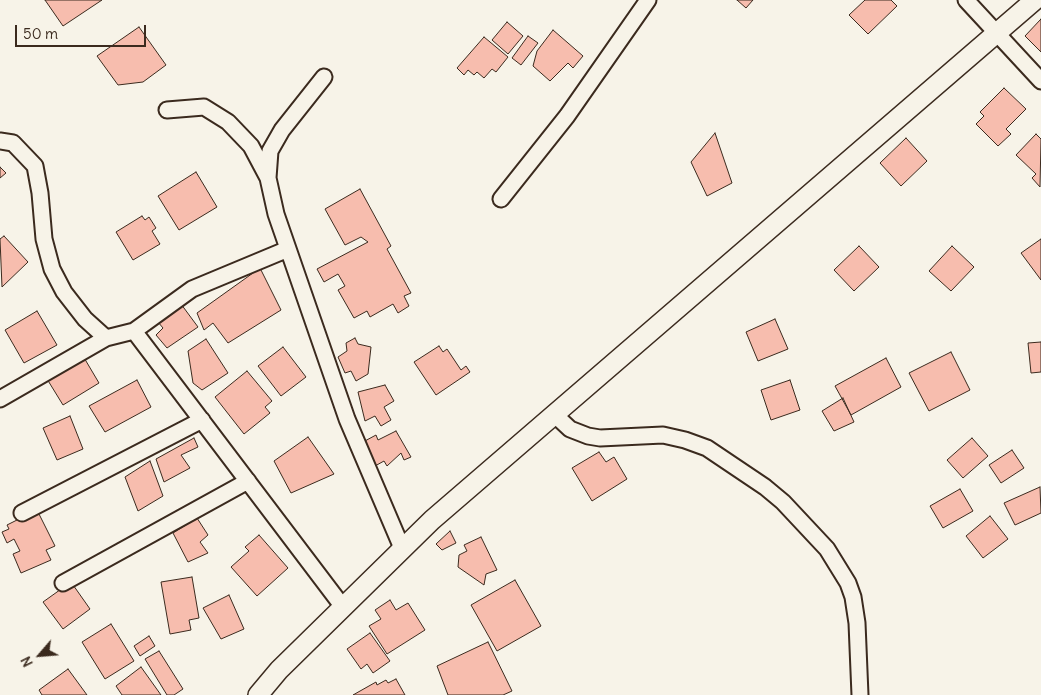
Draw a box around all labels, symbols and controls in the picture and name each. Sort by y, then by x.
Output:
scale bar [18,15,149,47]
text: 50 m [23,24,58,43]
north arrow [15,630,65,680]
text: N [16,653,37,670]

